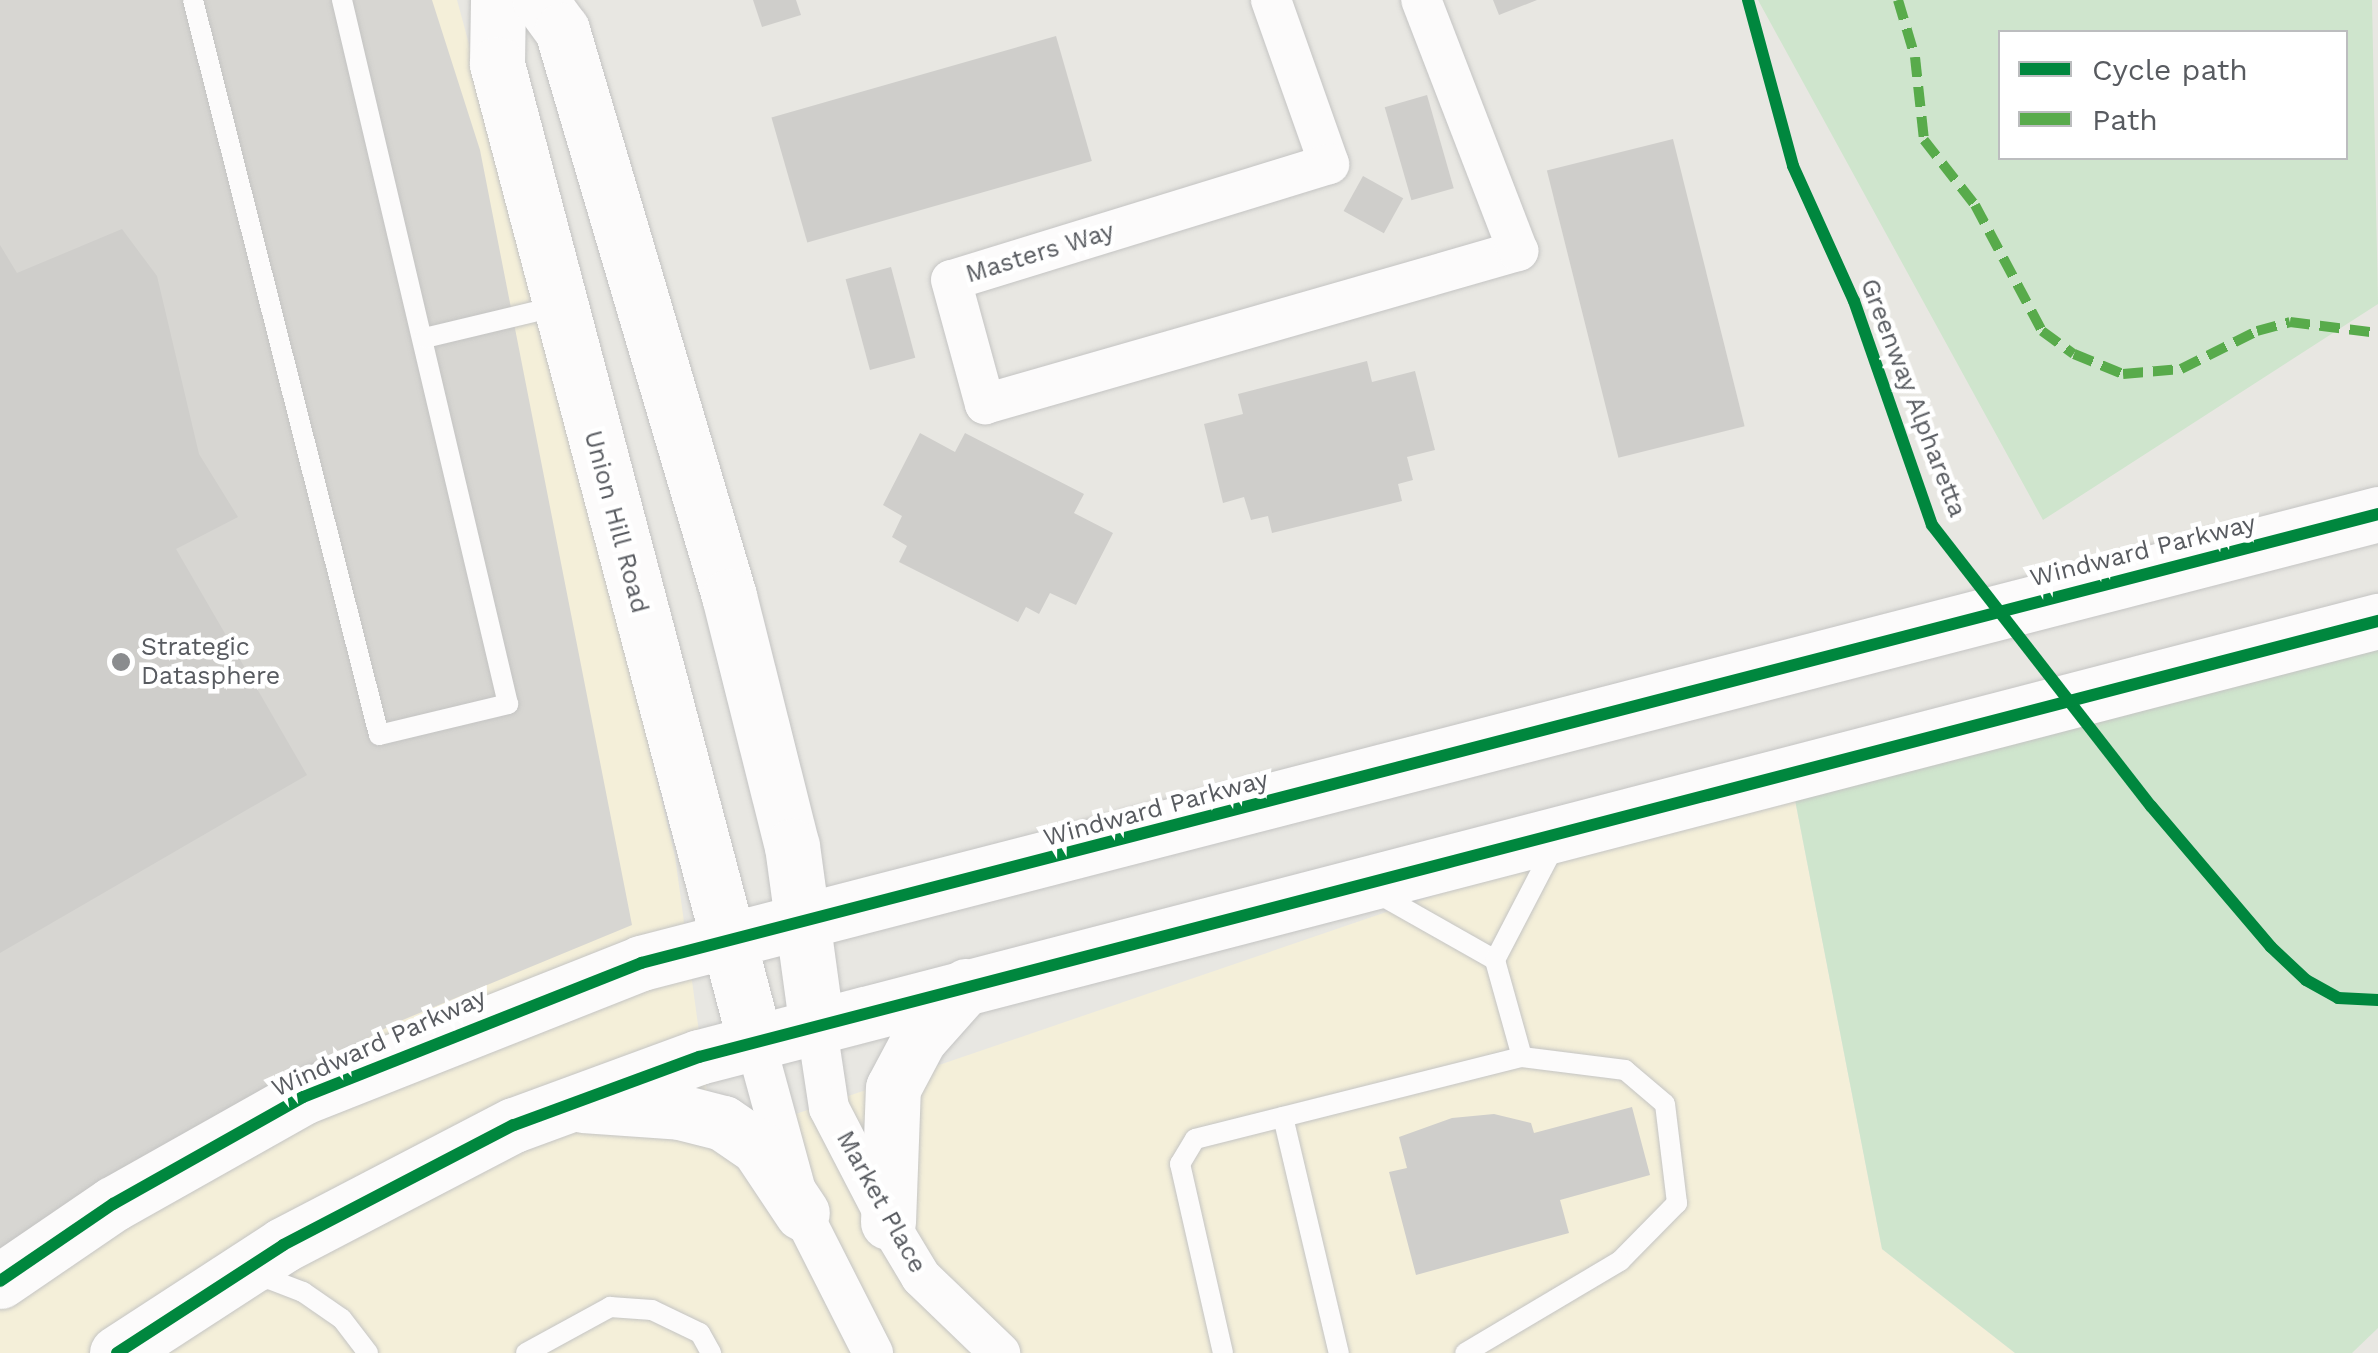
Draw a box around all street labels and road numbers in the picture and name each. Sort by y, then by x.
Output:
street label: Masters Way [962,216,1118,290]
street label: Greenway Alpharetta [1853,274,1973,522]
street label: Union Hill Road [577,427,655,617]
street label: Windward Parkway [2027,508,2259,594]
street label: Windward Parkway [1040,765,1272,853]
street label: Windward Parkway [267,982,491,1104]
street label: Market Place [830,1126,932,1278]

